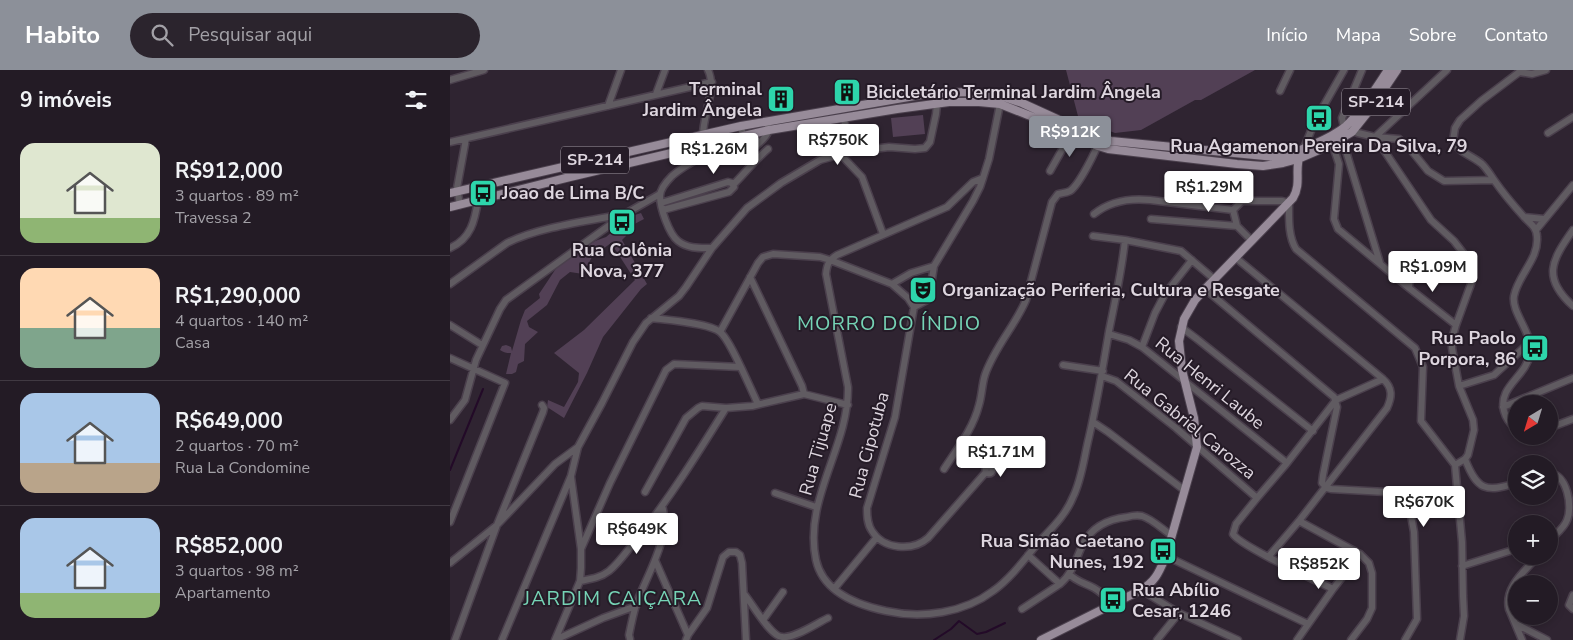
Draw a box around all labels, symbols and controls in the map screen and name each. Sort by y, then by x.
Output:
search box [130,13,480,58]
text: Habito [25,19,100,51]
icon: search [148,21,176,49]
text: Pesquisar aqui [188,22,312,48]
text: Início [1266,23,1308,47]
text: Mapa [1336,23,1381,47]
text: Sobre [1409,23,1456,47]
text: Contato [1484,23,1548,47]
place label: Terminal Jardim Ângela [642,77,762,122]
building icon: Bicicletário Terminal Jardim Ângela [832,77,862,107]
place label: Bicicletário Terminal Jardim Ângela [866,80,1161,104]
building icon: Terminal Jardim Ângela [766,84,796,114]
text: 9 imóveis [20,86,112,114]
icon: filters [402,86,430,114]
road number: SP-214 [1342,88,1410,116]
bus stop icon: Rua Agamenon Pereira Da Silva, 79 [1304,103,1334,133]
pin: R$912K [1029,116,1111,158]
text: R$912K [1040,121,1100,143]
pin: R$750K [797,124,879,166]
text: R$750K [808,129,868,151]
pin: R$1.26M [668,132,760,175]
place label: Rua Agamenon Pereira Da Silva, 79 [1170,134,1468,158]
text: R$1.26M [680,138,748,160]
road number: SP-214 [561,146,629,174]
text: R$912,000 [175,157,283,185]
icon: home [60,163,120,223]
pin: R$1.29M [1163,170,1255,213]
text: R$1.29M [1175,176,1243,198]
bus stop icon: Joao de Lima B/C [468,178,498,208]
place label: Joao de Lima B/C [501,181,645,205]
text: 3 quartos · 89 m² [175,185,299,207]
text: Travessa 2 [175,207,252,229]
bus stop icon: Rua Colônia Nova, 377 [607,207,637,237]
place label: Rua Colônia Nova, 377 [572,238,672,283]
pin: R$1.09M [1387,250,1479,293]
text: R$1.09M [1399,256,1467,278]
theatre icon: Organização Periferia, Cultura e Resgate [908,275,938,305]
place label: Organização Periferia, Cultura e Resgate [942,278,1280,302]
text: R$1,290,000 [175,282,301,310]
icon: home [60,288,120,348]
text: 4 quartos · 140 m² [175,310,308,332]
district label: MORRO DO ÍNDIO [797,310,981,337]
place label: Rua Paolo Porpora, 86 [1418,326,1516,371]
street label: Rua Henri Laube [1150,331,1270,435]
text: Casa [175,332,210,354]
bus stop icon: Rua Paolo Porpora, 86 [1520,333,1550,363]
street label: Rua Gabriel Carozza [1119,363,1261,485]
street label: Rua Cipotuba [843,389,895,501]
north arrow [1508,395,1558,445]
map controls [1508,395,1558,625]
street label: Rua Tijuape [793,400,843,498]
text: R$649,000 [175,407,283,435]
icon: home [60,413,120,473]
text: 2 quartos · 70 m² [175,435,299,457]
pin: R$1.71M [955,436,1047,478]
text: R$1.71M [967,441,1035,463]
button: layers [1508,455,1558,505]
text: Rua La Condomine [175,457,310,479]
pin: R$670K [1383,486,1465,528]
text: R$670K [1394,491,1454,513]
pin: R$649K [596,512,678,555]
button: + [1508,515,1558,565]
text: R$649K [607,518,667,540]
place label: Rua Simão Caetano Nunes, 192 [981,529,1144,574]
text: R$852,000 [175,532,283,560]
bus stop icon: Rua Simão Caetano Nunes, 192 [1148,536,1178,566]
icon: home [60,538,120,598]
pin: R$852K [1278,548,1360,590]
text: R$852K [1289,553,1349,575]
text: 3 quartos · 98 m² [175,560,299,582]
button: − [1508,575,1558,625]
place label: Rua Abílio Cesar, 1246 [1132,578,1231,623]
text: Apartamento [175,582,270,604]
district label: JARDIM CAIÇARA [523,585,702,612]
bus stop icon: Rua Abílio Cesar, 1246 [1098,585,1128,615]

